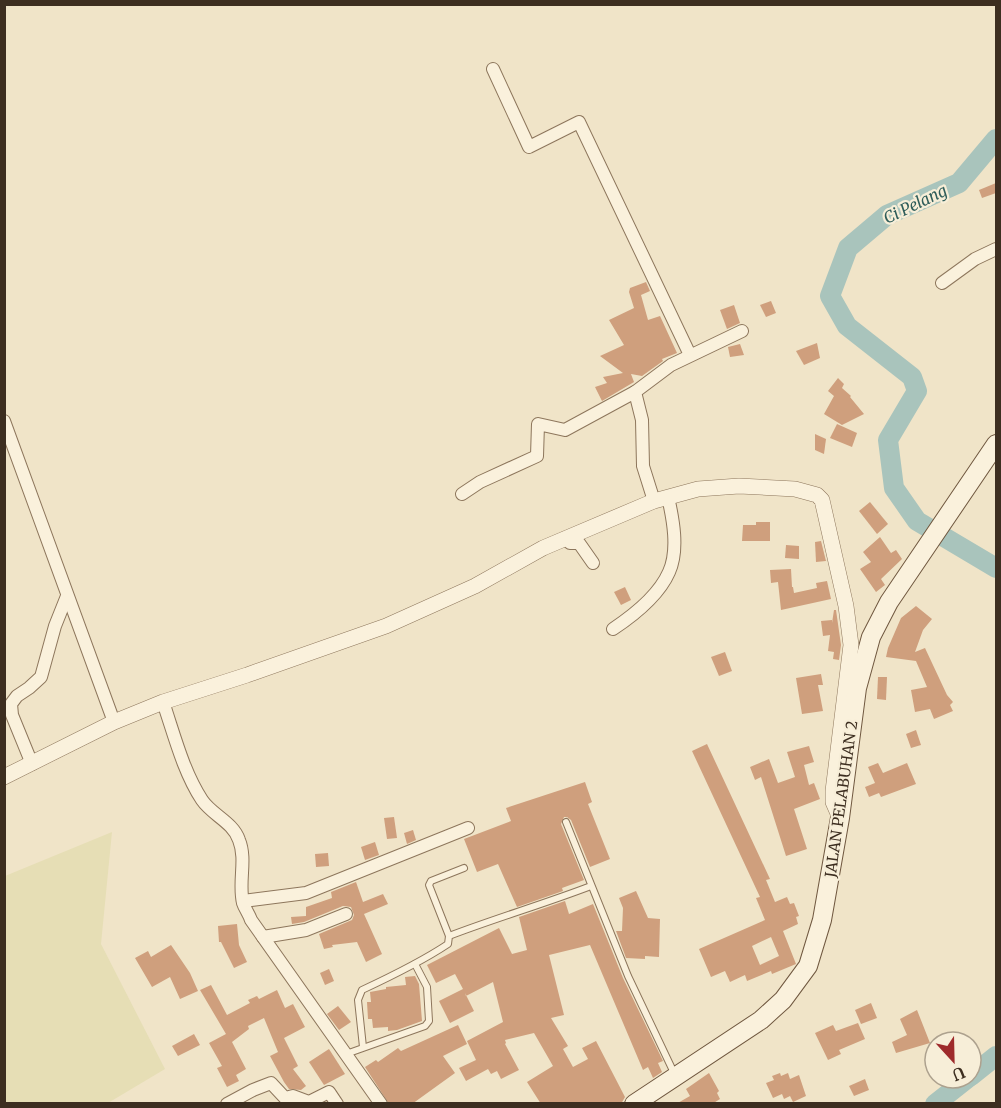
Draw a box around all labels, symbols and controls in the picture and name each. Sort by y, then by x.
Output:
water label: Ci Pelang [880,180,950,228]
street label: JALAN PELABUHAN 2 [820,719,861,880]
north arrow [923,1030,983,1090]
text: U [949,1062,968,1085]

